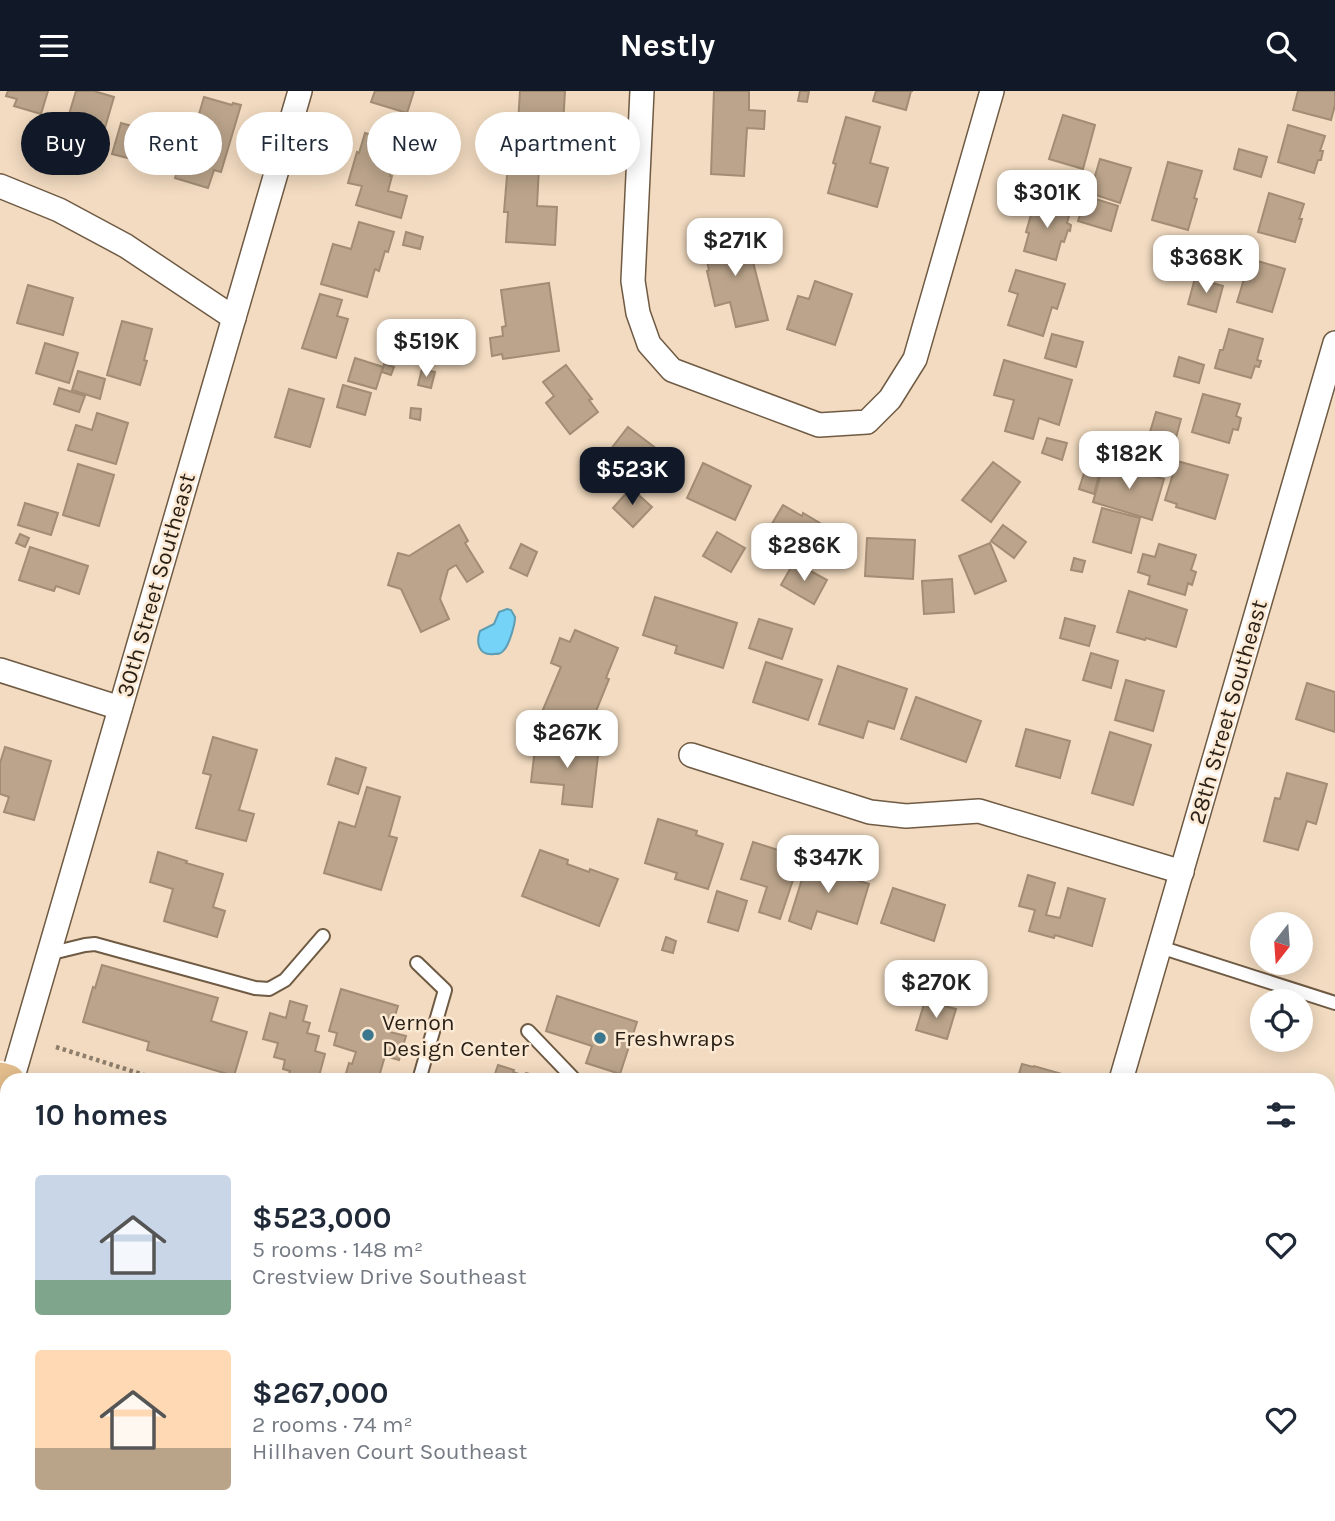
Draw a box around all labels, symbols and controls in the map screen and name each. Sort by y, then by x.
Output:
icon: menu [35,27,73,65]
text: Nestly [620,27,715,64]
icon: search [1262,27,1300,65]
chip: Buy [21,112,110,175]
chip: Rent [124,112,222,175]
chip: Filters [236,112,353,175]
chip: New [367,112,461,175]
chip: Apartment [475,112,640,175]
pin: $301K [998,171,1096,230]
text: $301K [1013,179,1081,206]
pin: $271K [686,219,784,278]
text: $271K [703,227,767,254]
pin: $368K [1157,235,1255,295]
text: $368K [1169,244,1243,271]
pin: $519K [377,320,475,379]
text: $519K [393,328,459,355]
pin: $182K [1080,431,1178,491]
text: $182K [1095,440,1163,467]
pin: $523K [583,447,681,507]
text: $523K [596,456,668,483]
street label: 30th Street Southeast [111,469,201,700]
pin: $286K [755,524,853,583]
text: $286K [767,532,841,559]
street label: 28th Street Southeast [1183,596,1273,827]
pin: $267K [518,711,616,770]
text: $267K [532,719,602,746]
pin: $347K [779,835,877,895]
text: $347K [793,844,863,871]
north arrow [1250,912,1312,975]
map controls [1250,912,1313,1052]
pin: $270K [887,961,985,1020]
text: $270K [901,969,971,996]
button: locate [1250,989,1313,1052]
place label: Vernon Design Center [382,1009,530,1062]
place label: Freshwraps [614,1025,735,1052]
marker: Vernon Design Center [360,1027,376,1043]
marker: Freshwraps [592,1030,608,1046]
icon: filters [1262,1096,1300,1134]
text: 10 homes [35,1097,168,1133]
text: $523,000 [252,1200,391,1236]
icon: home [91,1203,175,1287]
icon: heart [1262,1226,1300,1264]
text: 5 rooms · 148 m² [252,1236,423,1263]
text: Crestview Drive Southeast [252,1263,527,1290]
text: $267,000 [252,1375,388,1411]
icon: home [91,1378,175,1462]
icon: heart [1262,1401,1300,1439]
text: 2 rooms · 74 m² [252,1411,413,1438]
text: Hillhaven Court Southeast [252,1438,528,1465]

